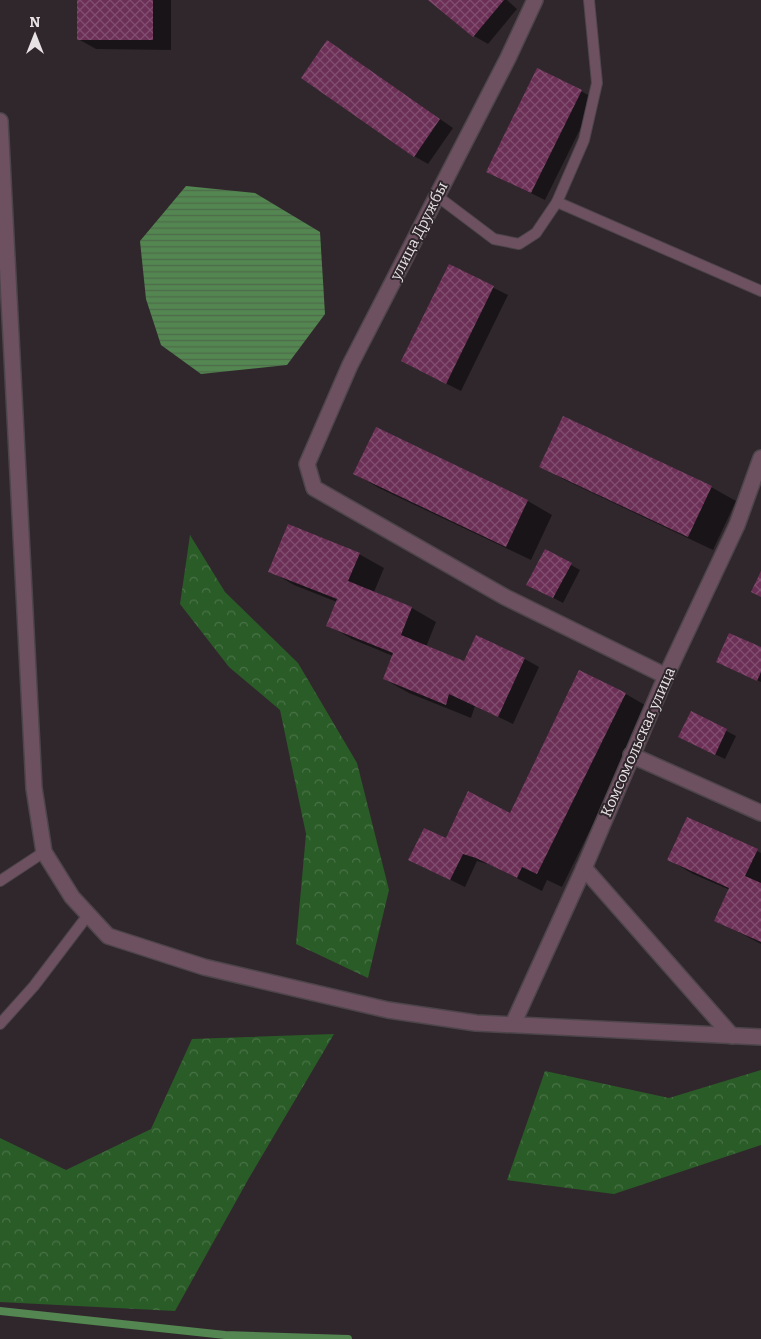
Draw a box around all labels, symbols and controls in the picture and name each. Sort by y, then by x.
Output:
north arrow [10,10,60,60]
text: N [30,14,41,31]
street label: улица Дружбы [386,179,451,284]
street label: Комсомольская улица [597,664,679,820]

